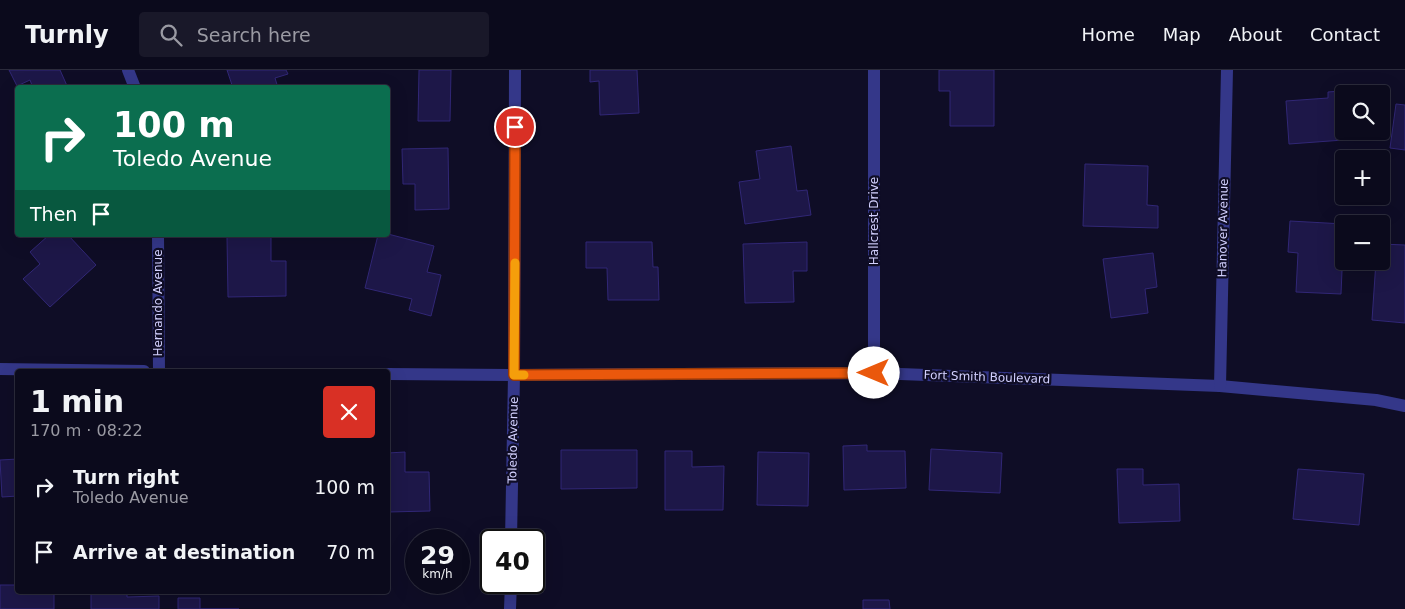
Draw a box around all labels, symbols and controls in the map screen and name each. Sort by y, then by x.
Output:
search box [139,12,489,57]
text: Turnly [25,21,109,49]
icon: search [157,21,185,49]
text: Search here [197,24,311,46]
text: Home [1082,24,1135,45]
text: Map [1163,24,1201,45]
text: About [1229,24,1282,45]
text: Contact [1310,24,1380,45]
map controls [1335,85,1390,270]
button: search [1335,85,1390,140]
icon: right [30,105,95,170]
text: 100 m [113,105,235,145]
pin [494,106,536,148]
icon: arrive [501,113,529,141]
text: Toledo Avenue [113,146,272,171]
button: + [1335,150,1390,205]
street label: Hallcrest Drive [867,177,881,265]
street label: Hanover Avenue [1215,178,1231,278]
icon: arrive [87,200,115,228]
text: Then [30,203,77,225]
button: − [1335,215,1390,270]
street label: Hernando Avenue [151,249,165,357]
position arrow [847,346,899,398]
street label: Fort Smith Boulevard [923,368,1051,386]
text: 1 min [30,384,124,419]
button: close [323,386,375,438]
street label: Toledo Avenue [505,397,521,484]
text: 170 m · 08:22 [30,421,143,440]
text: Turn right [73,466,179,488]
icon: right [30,473,58,501]
text: 100 m [314,476,375,498]
text: Toledo Avenue [73,488,189,507]
speed limit sign: 40 [480,529,545,594]
icon: arrive [30,538,58,566]
text: Arrive at destination [73,541,295,563]
text: 70 m [326,541,375,563]
text: 29 [420,541,455,570]
text: km/h [422,567,453,581]

